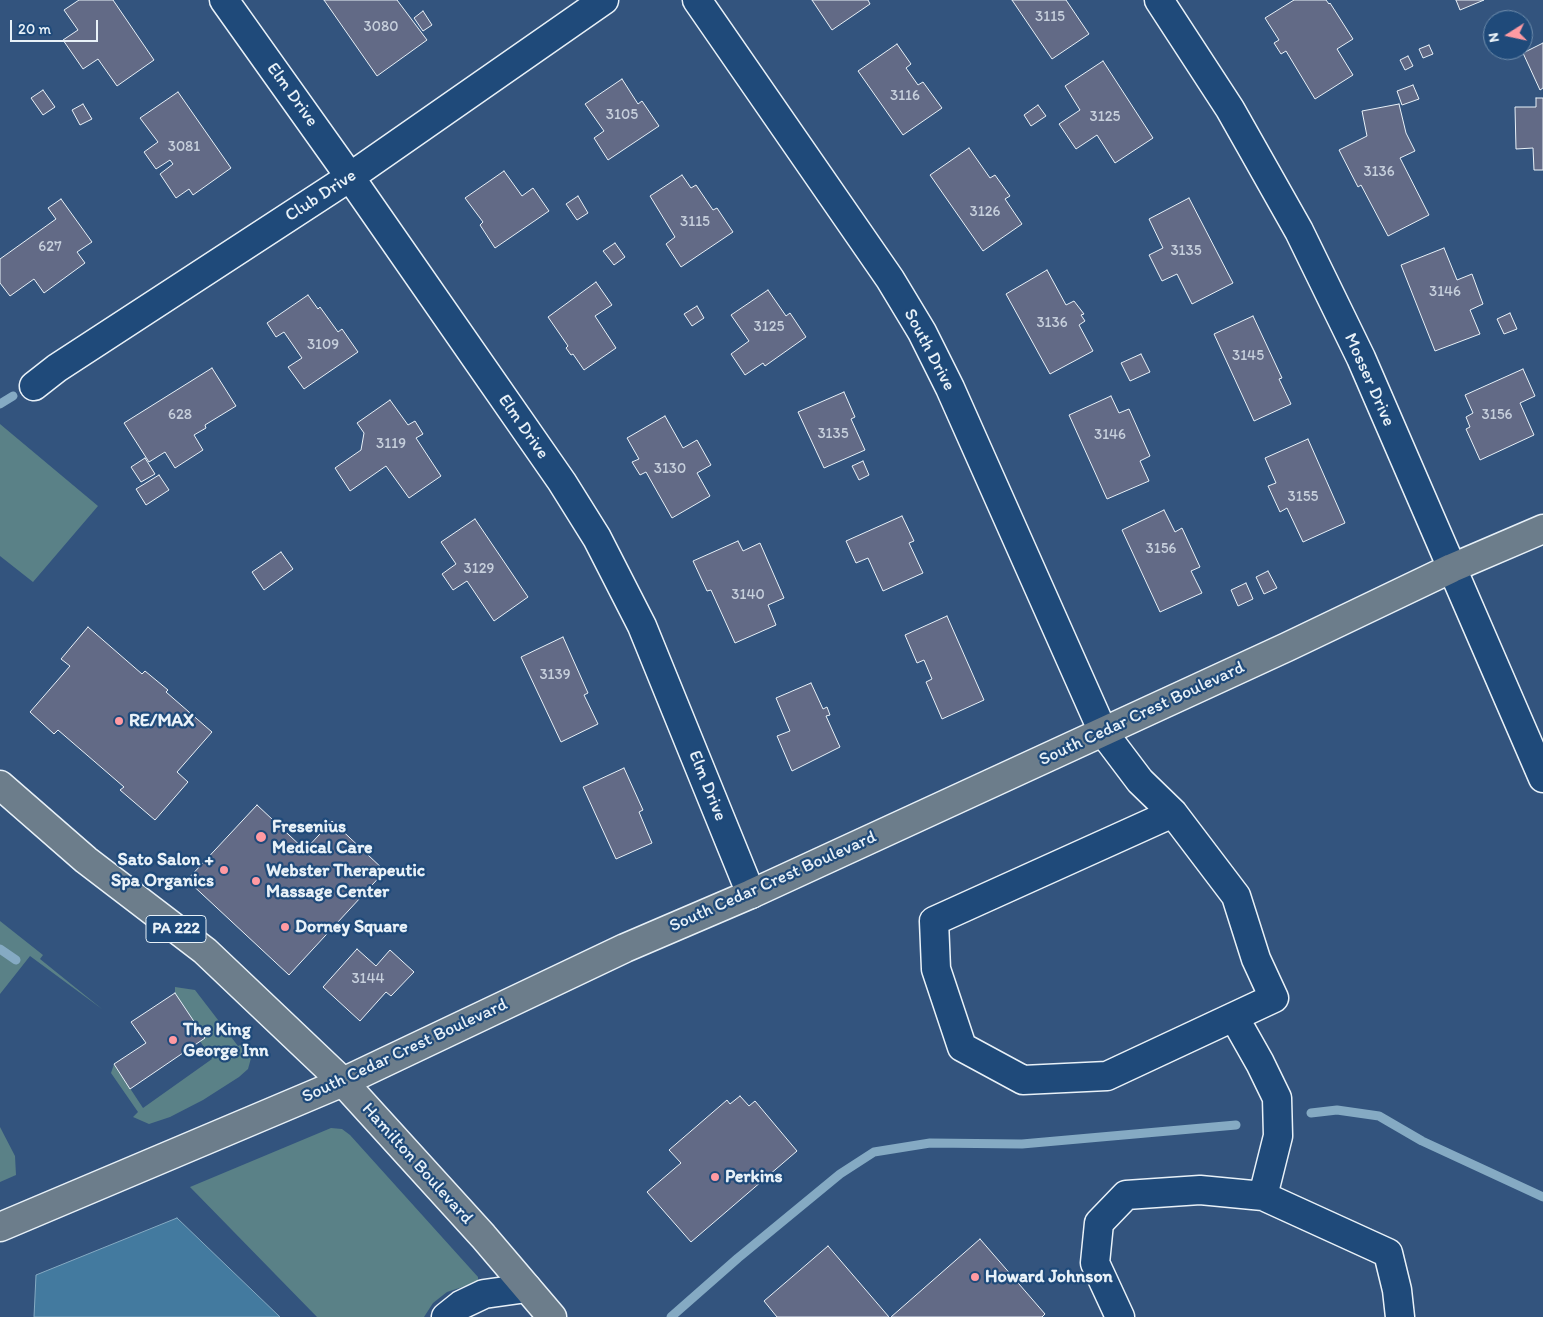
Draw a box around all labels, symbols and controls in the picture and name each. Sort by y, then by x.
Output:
house number: 3115 [1035,8,1065,26]
scale bar [12,10,100,42]
north arrow [1483,10,1533,60]
house number: 3080 [364,18,398,36]
text: 20 m [18,20,51,38]
text: N [1485,31,1503,44]
street label: Elm Drive [261,59,323,131]
house number: 3116 [890,87,920,105]
house number: 3105 [606,106,638,124]
house number: 3125 [1090,108,1120,126]
house number: 3081 [168,138,200,156]
house number: 3136 [1363,163,1395,181]
street label: Club Drive [281,165,361,227]
house number: 3126 [970,203,1000,221]
house number: 3115 [680,213,710,231]
house number: 627 [38,238,62,256]
house number: 3135 [1170,242,1202,260]
house number: 3146 [1429,283,1461,301]
street label: South Drive [898,305,960,395]
house number: 3136 [1036,314,1068,332]
house number: 3125 [754,318,784,336]
street label: Mosser Drive [1339,330,1399,430]
house number: 3109 [307,336,339,354]
house number: 3145 [1232,347,1264,365]
street label: Elm Drive [493,390,553,464]
house number: 628 [168,406,192,424]
house number: 3156 [1482,406,1512,424]
house number: 3135 [817,425,849,443]
house number: 3146 [1094,426,1126,444]
house number: 3119 [376,435,406,453]
house number: 3130 [654,460,686,478]
house number: 3155 [1288,488,1318,506]
house number: 3156 [1146,540,1176,558]
house number: 3129 [464,560,494,578]
house number: 3140 [731,586,765,604]
street label: South Cedar Crest Boulevard [1036,657,1248,771]
house number: 3139 [539,666,571,684]
place label: RE/MAX [129,710,194,732]
marker: RE/MAX [113,715,125,727]
street label: Elm Drive [683,748,731,824]
place label: Fresenius Medical Care [272,816,373,859]
street label: South Cedar Crest Boulevard [666,827,880,937]
marker: Fresenius Medical Care [254,830,268,844]
place label: Sato Salon + Spa Organics [111,849,214,892]
place label: Webster Therapeutic Massage Center [266,860,425,902]
marker: Sato Salon + Spa Organics [218,864,230,876]
marker: Webster Therapeutic Massage Center [250,875,262,887]
road number: PA 222 [146,916,206,942]
place label: Dorney Square [295,916,408,938]
marker: Dorney Square [279,921,291,933]
house number: 3144 [351,970,385,988]
street label: South Cedar Crest Boulevard [299,994,511,1108]
place label: The King George Inn [183,1019,269,1062]
marker: The King George Inn [167,1034,179,1046]
street label: Hamilton Boulevard [357,1099,477,1229]
place label: Perkins [725,1166,782,1188]
marker: Perkins [709,1171,721,1183]
place label: Howard Johnson [985,1266,1113,1288]
marker: Howard Johnson [969,1271,981,1283]

